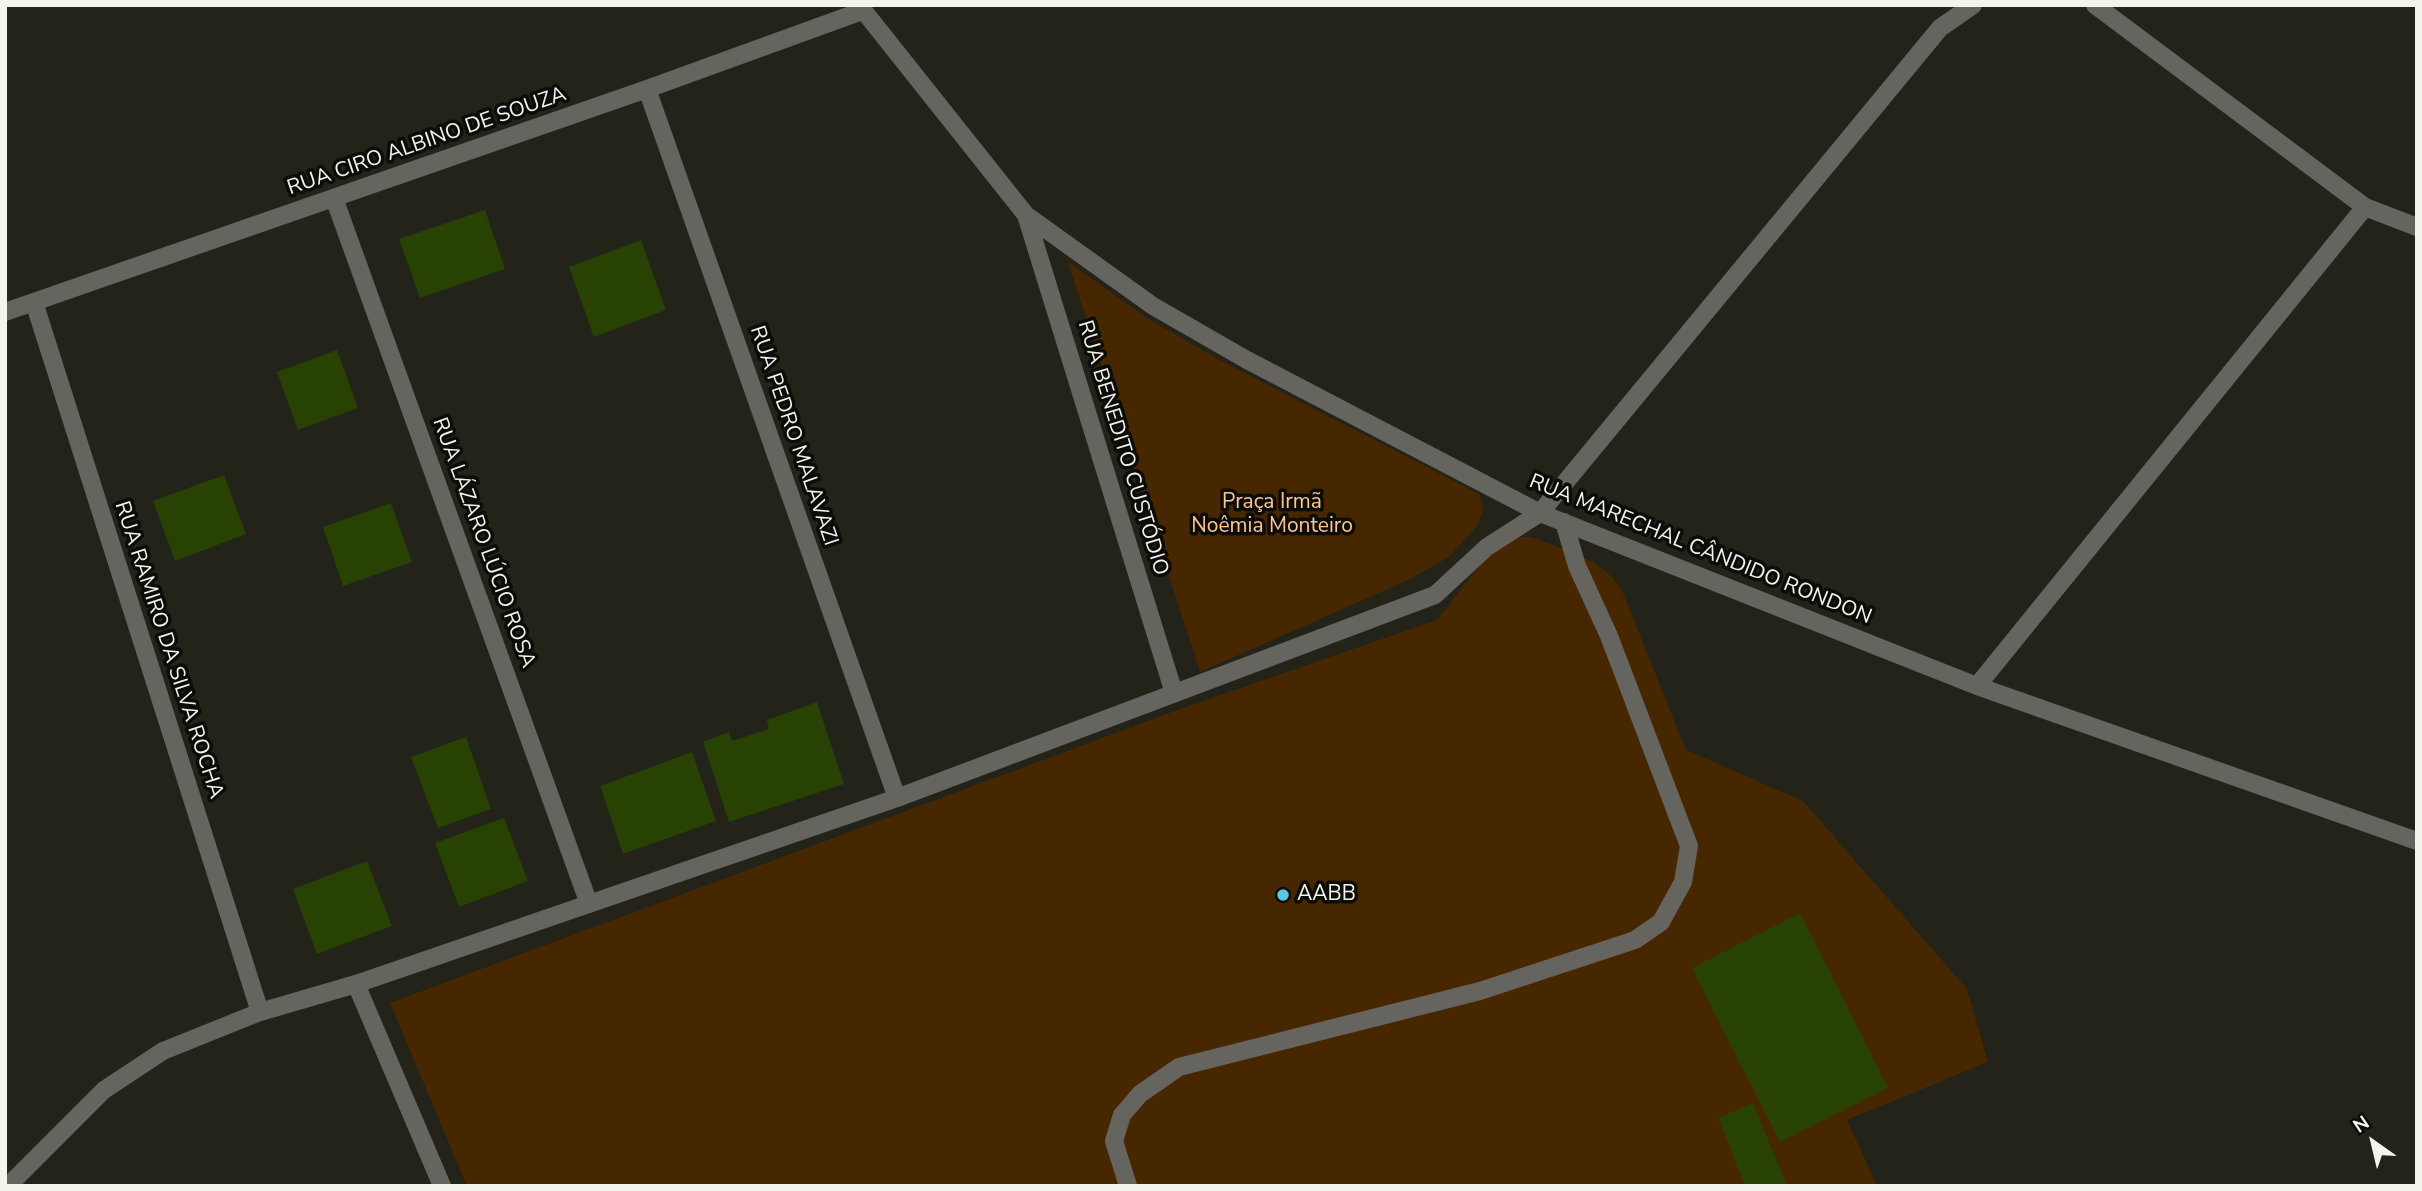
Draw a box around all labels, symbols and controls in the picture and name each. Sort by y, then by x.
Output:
street label: RUA CIRO ALBINO DE SOUZA [284,82,570,202]
street label: RUA BENEDITO CUSTÓDIO [1071,317,1173,579]
street label: RUA PEDRO MALAVAZI [743,323,843,549]
street label: RUA LÁZARO LÚCIO ROSA [426,415,540,671]
street label: RUA MARECHAL CÂNDIDO RONDON [1525,470,1875,630]
park label: Praça Irmã Noêmia Monteiro [1191,490,1353,540]
street label: RUA RAMIRO DA SILVA ROCHA [108,498,228,802]
place label: AABB [1297,882,1356,908]
marker: AABB [1275,887,1291,903]
north arrow [2338,1107,2408,1177]
text: N [2348,1110,2374,1139]

